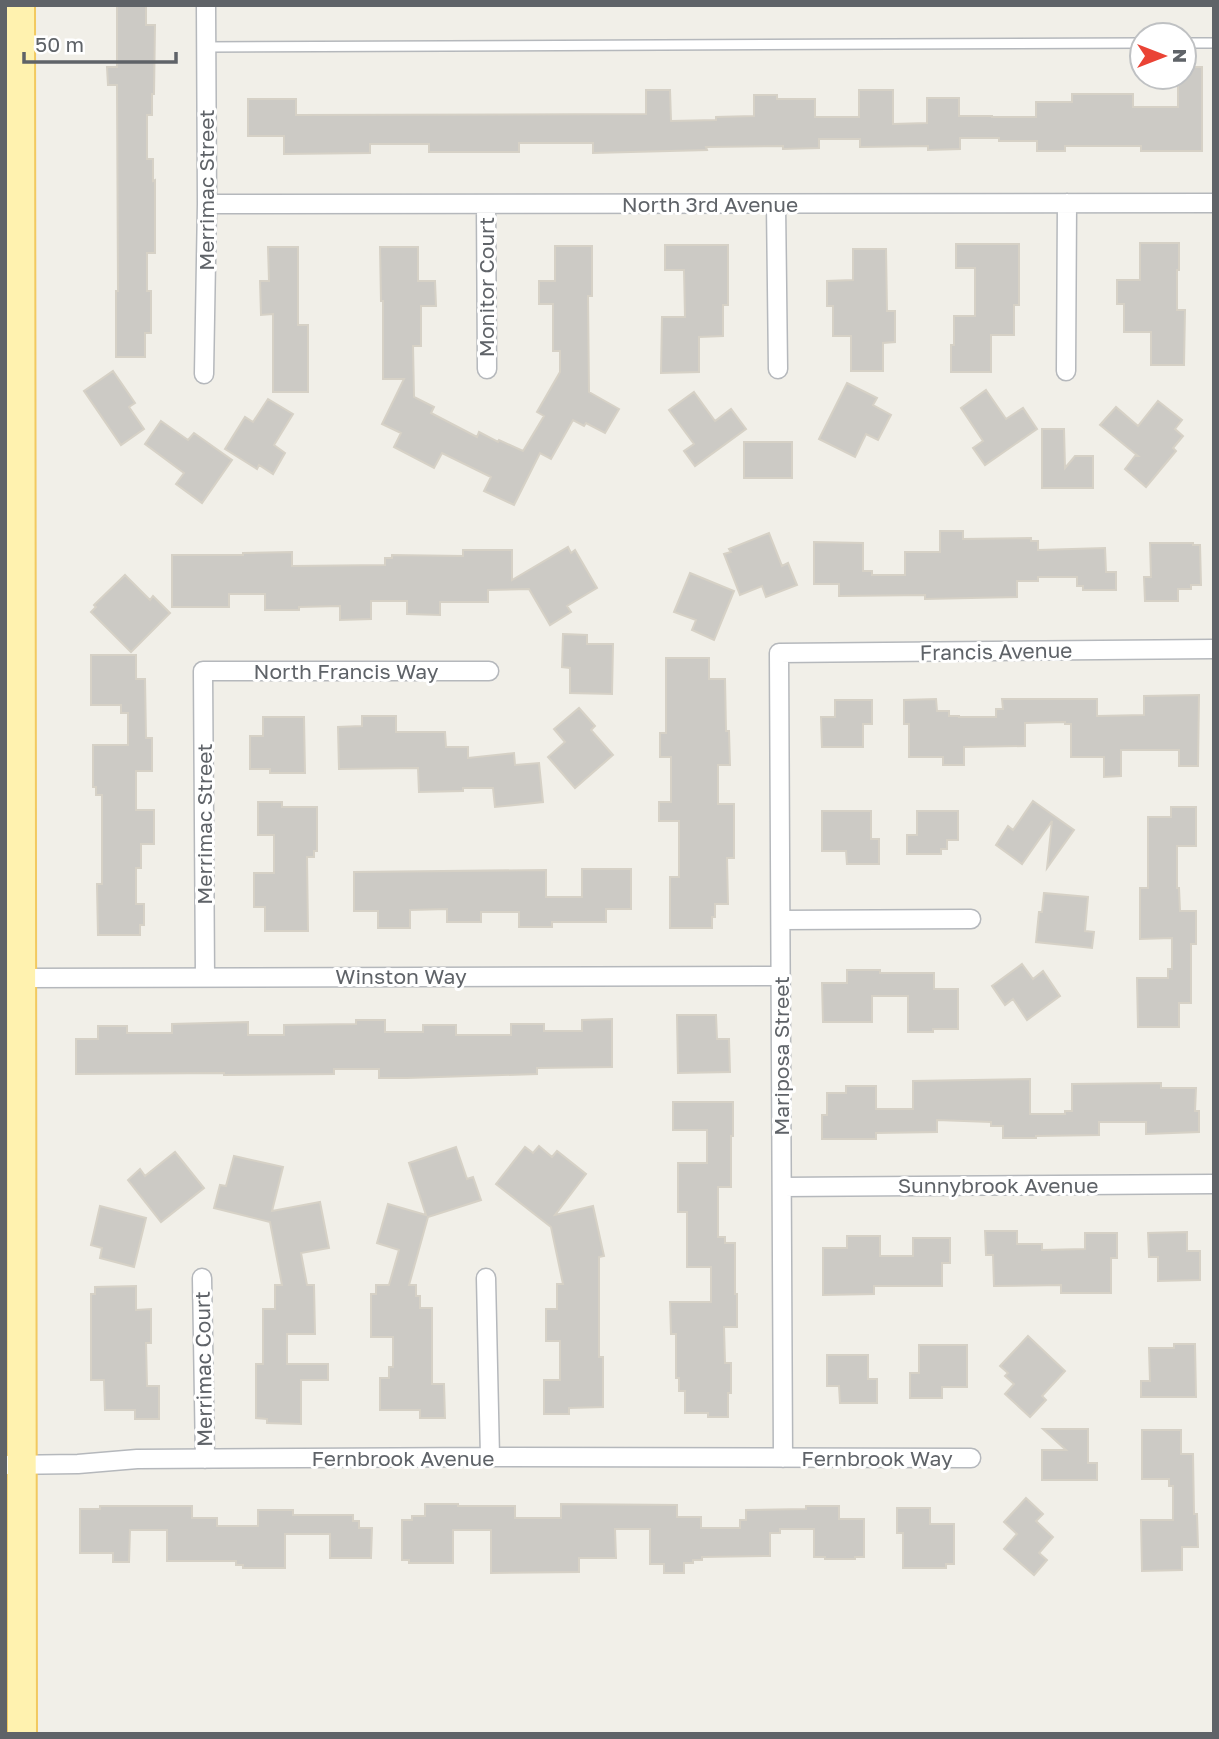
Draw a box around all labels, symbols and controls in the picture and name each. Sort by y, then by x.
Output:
scale bar [24,21,177,65]
north arrow [1128,21,1198,91]
text: 50 m [35,31,84,57]
text: N [1169,49,1192,63]
street label: Merrimac Street [193,109,219,271]
street label: North 3rd Avenue [622,191,798,217]
street label: Monitor Court [473,217,499,357]
street label: Francis Avenue [919,637,1073,665]
street label: North Francis Way [254,658,439,684]
street label: Merrimac Street [191,743,217,905]
street label: Winston Way [335,963,467,989]
street label: Mariposa Street [768,976,794,1136]
street label: Sunnybrook Avenue [898,1172,1098,1198]
street label: Merrimac Court [189,1291,217,1447]
street label: Fernbrook Avenue [312,1445,494,1471]
street label: Fernbrook Way [801,1445,953,1471]

